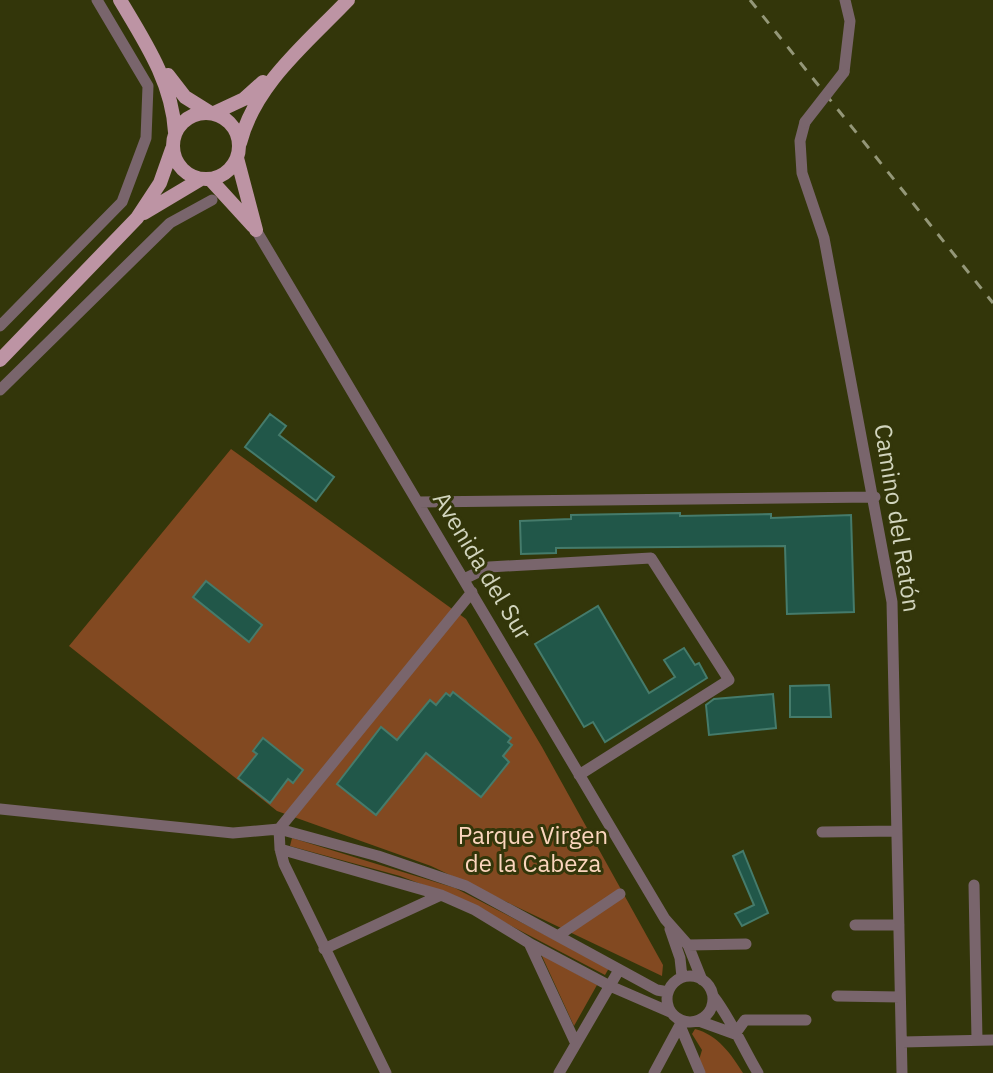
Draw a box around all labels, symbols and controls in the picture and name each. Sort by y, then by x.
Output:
street label: Camino del Ratón [867,421,929,614]
street label: Avenida del Sur [426,485,540,646]
park label: Parque Virgen de la Cabeza [458,819,608,879]

